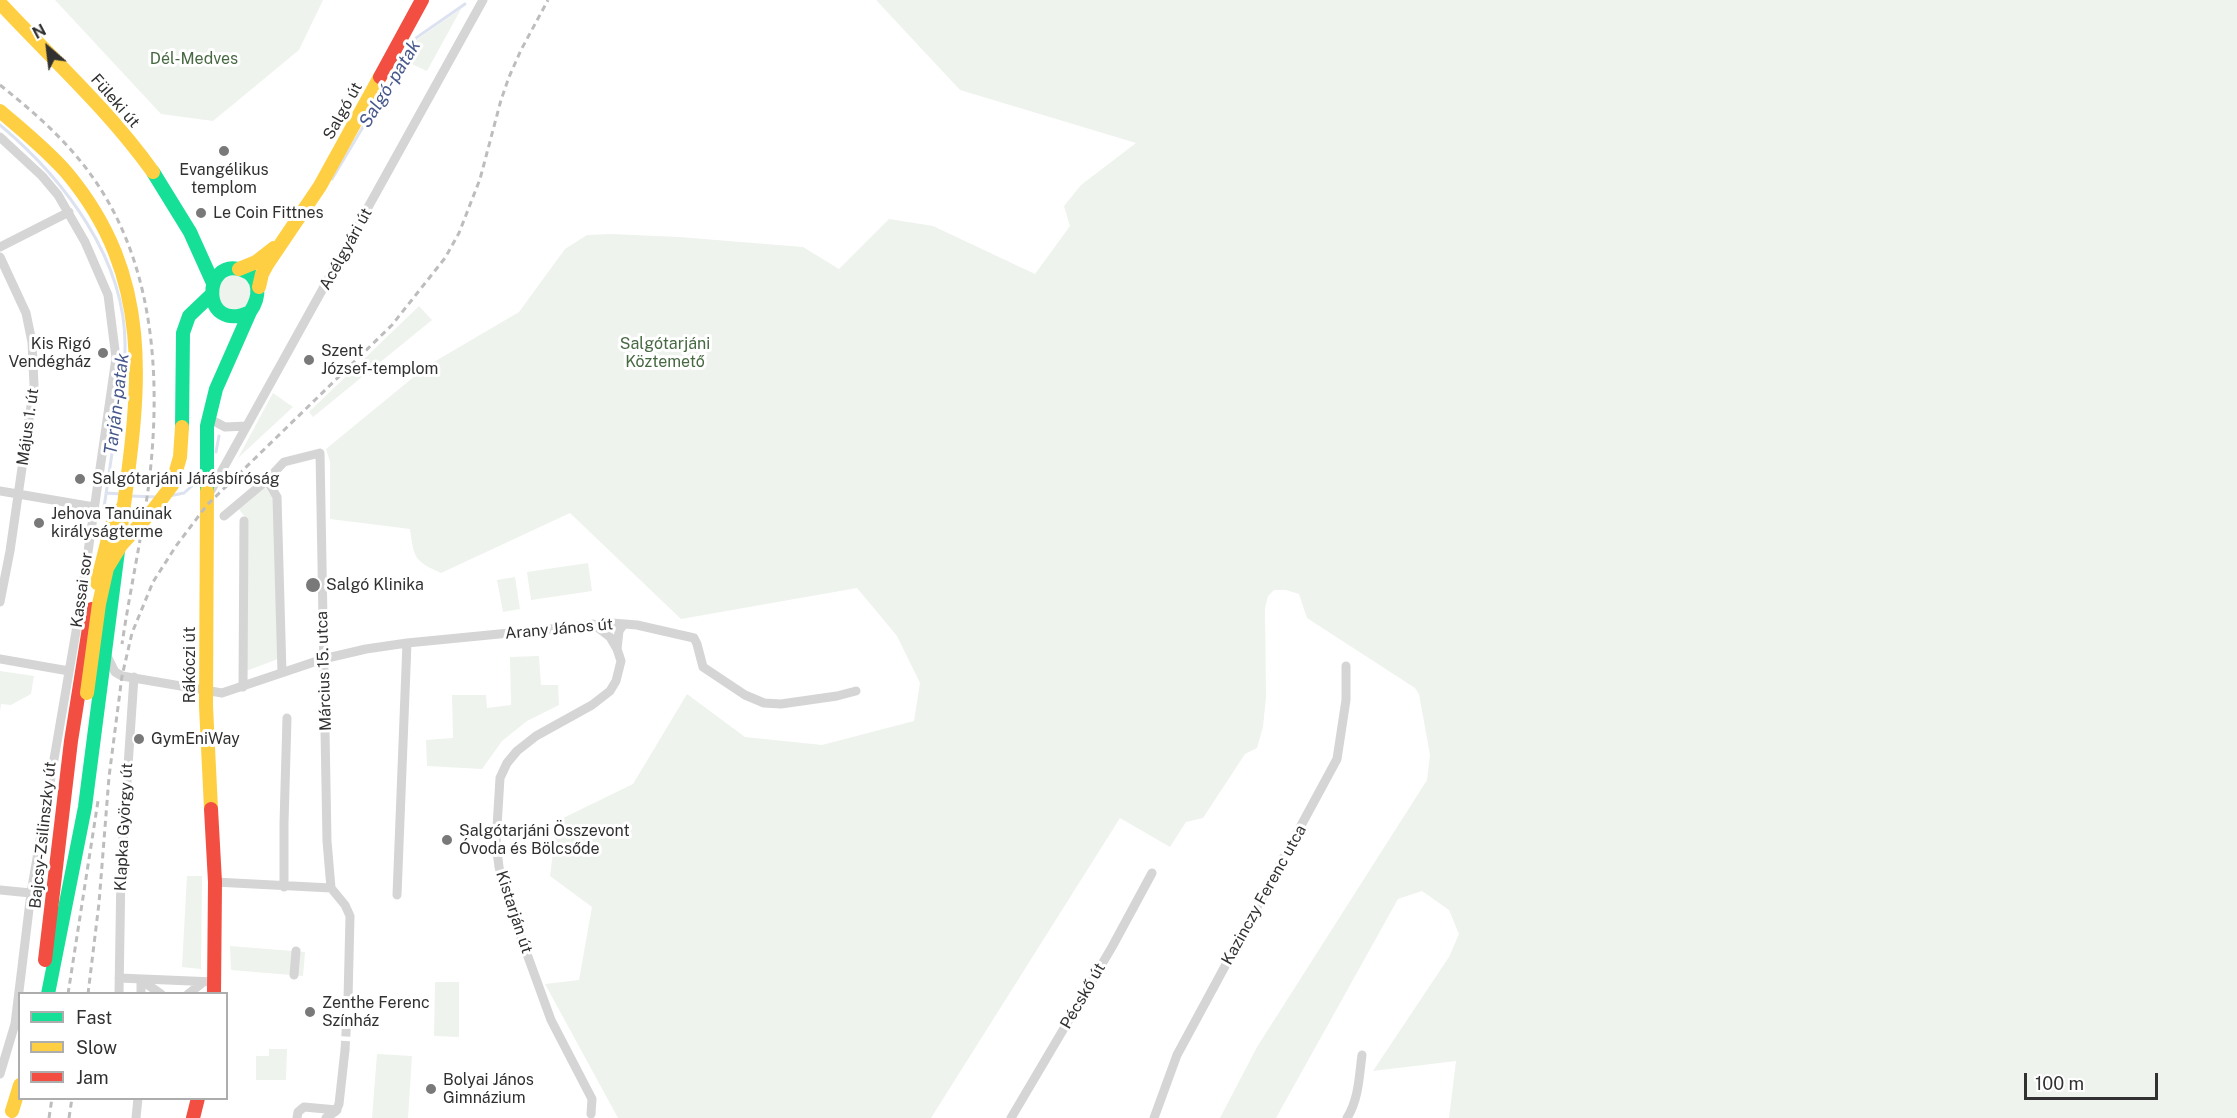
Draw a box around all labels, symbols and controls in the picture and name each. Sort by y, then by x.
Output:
north arrow [18,18,78,78]
text: N [29,20,49,43]
water label: Salgó-patak [355,36,425,132]
park label: Dél-Medves [150,49,238,69]
street label: Füleki út [87,70,143,132]
street label: Salgó út [319,79,367,143]
marker: Evangélikus templom [217,144,231,158]
place label: Evangélikus templom [179,160,269,198]
place label: Le Coin Fittnes [213,203,324,223]
street label: Acélgyári út [316,205,376,293]
marker: Le Coin Fittnes [194,206,208,220]
place label: Kis Rigó Vendégház [8,334,91,372]
park label: Salgótarjáni Köztemető [620,334,710,372]
place label: Szent József-templom [321,341,438,379]
marker: Kis Rigó Vendégház [96,346,110,360]
water label: Tarján-patak [100,352,134,456]
marker: Szent József-templom [302,353,316,367]
street label: Május 1. út [13,387,43,467]
place label: Salgótarjáni Járásbíróság [92,469,280,489]
marker: Salgótarjáni Járásbíróság [73,472,87,486]
place label: Jehova Tanúinak királyságterme [51,504,172,542]
marker: Jehova Tanúinak királyságterme [32,516,46,530]
street label: Kassai sor [67,551,97,629]
place label: Salgó Klinika [326,575,424,595]
marker: Salgó Klinika [304,576,322,594]
street label: Március 15. utca [312,611,336,731]
street label: Arany János út [504,615,614,643]
street label: Rákóczi út [180,627,200,703]
place label: GymEniWay [151,729,240,749]
marker: GymEniWay [132,732,146,746]
street label: Bajcsy-Zsilinszky út [26,761,60,909]
street label: Klapka György út [111,762,137,892]
place label: Salgótarjáni Összevont Óvoda és Bölcsőde [459,821,630,859]
street label: Kazinczy Ferenc utca [1218,822,1310,968]
marker: Salgótarjáni Összevont Óvoda és Bölcsőde [440,833,454,847]
street label: Kistarján út [492,868,536,956]
street label: Pécskő út [1056,960,1110,1032]
legend [18,992,228,1100]
place label: Zenthe Ferenc Színház [322,993,430,1031]
marker: Zenthe Ferenc Színház [303,1005,317,1019]
text: Fast [76,1007,112,1028]
text: Slow [76,1037,117,1058]
scale bar [2027,1061,2160,1099]
text: Jam [76,1067,109,1088]
place label: Bolyai János Gimnázium [443,1070,534,1108]
text: 100 m [2035,1073,2084,1094]
marker: Bolyai János Gimnázium [424,1082,438,1096]

